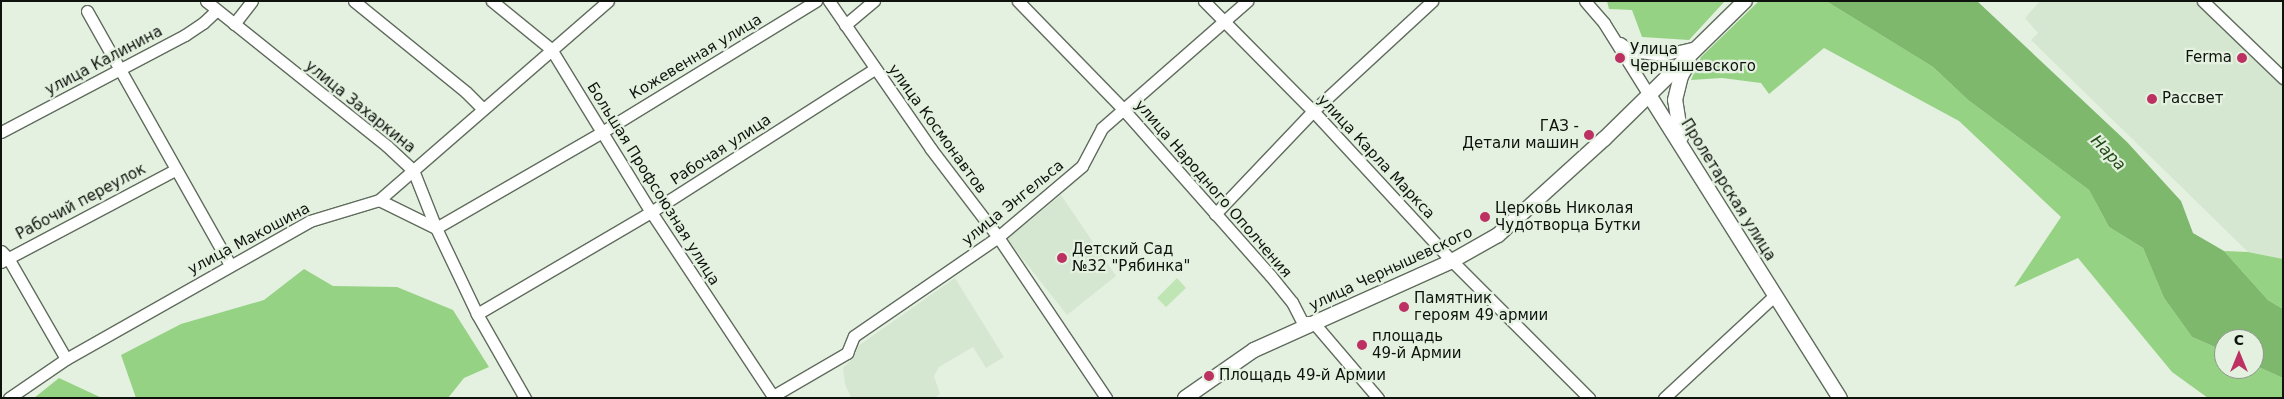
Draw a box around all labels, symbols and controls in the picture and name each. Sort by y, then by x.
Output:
street label: Кожевенная улица [627,10,765,104]
street label: улица Калинина [42,23,166,99]
place label: Улица Чернышевского [1630,40,1756,75]
place label: Ferma [2185,49,2232,67]
marker: Улица Чернышевского [1614,52,1626,64]
marker: Ferma [2236,52,2248,64]
street label: улица Захаркина [301,57,419,157]
street label: улица Космонавтов [884,61,990,197]
street label: Большая Профсоюзная улица [583,79,723,289]
place label: Рассвет [2162,90,2224,108]
street label: улица Карла Маркса [1314,91,1438,223]
marker: Рассвет [2146,93,2158,105]
street label: улица Народного Ополчения [1131,96,1295,282]
street label: Рабочая улица [667,111,775,189]
street label: Пролетарская улица [1677,116,1779,264]
place label: ГАЗ - Детали машин [1462,117,1579,152]
marker: ГАЗ - Детали машин [1583,129,1595,141]
water label: Нара [2087,131,2129,175]
street label: улица Энгельса [959,156,1067,250]
street label: Рабочий переулок [13,160,149,244]
street label: улица Макошина [185,199,313,279]
place label: Церковь Николая Чудотворца Бутки [1495,199,1641,234]
marker: Церковь Николая Чудотворца Бутки [1479,211,1491,223]
street label: улица Чернышевского [1306,223,1476,315]
place label: Детский Сад №32 "Рябинка" [1072,240,1190,275]
marker: Детский Сад №32 "Рябинка" [1056,252,1068,264]
place label: Памятник героям 49 армии [1414,289,1548,324]
marker: Памятник героям 49 армии [1398,301,1410,313]
place label: площадь 49-й Армии [1372,327,1462,362]
north arrow [2214,329,2264,379]
text: С [2234,332,2244,348]
marker: площадь 49-й Армии [1356,339,1368,351]
place label: Площадь 49-й Армии [1219,367,1386,385]
marker: Площадь 49-й Армии [1203,370,1215,382]

